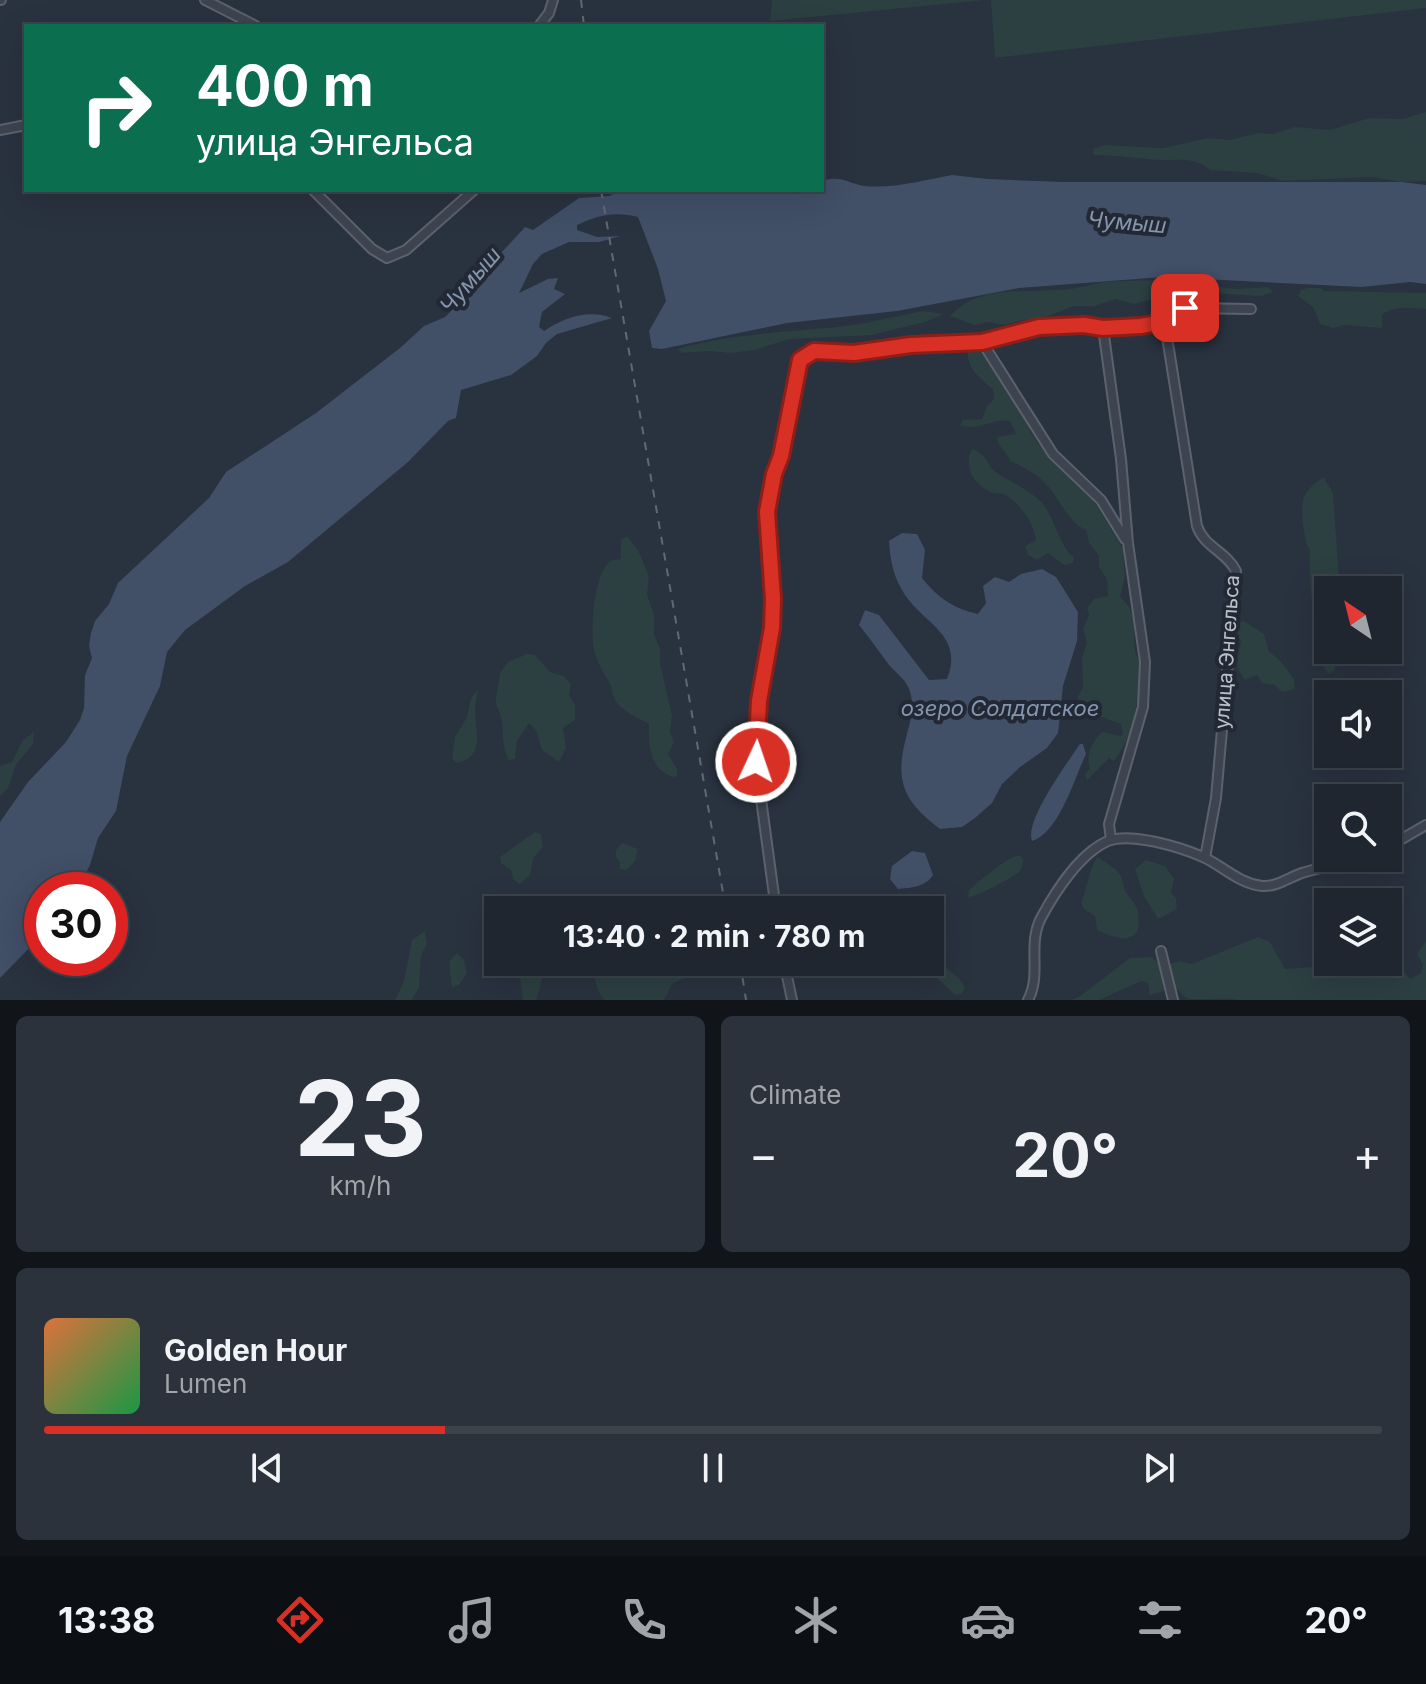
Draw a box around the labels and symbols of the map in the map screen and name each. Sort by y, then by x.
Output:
water label: Чумыш [1086,206,1168,238]
water label: Чумыш [434,242,506,318]
pin [1151,274,1219,342]
street label: улица Энгельса [1210,574,1244,730]
north arrow [1314,576,1402,664]
water label: озеро Солдатское [901,695,1099,721]
position arrow [714,720,798,804]
speed limit sign: 30 [24,872,128,976]

